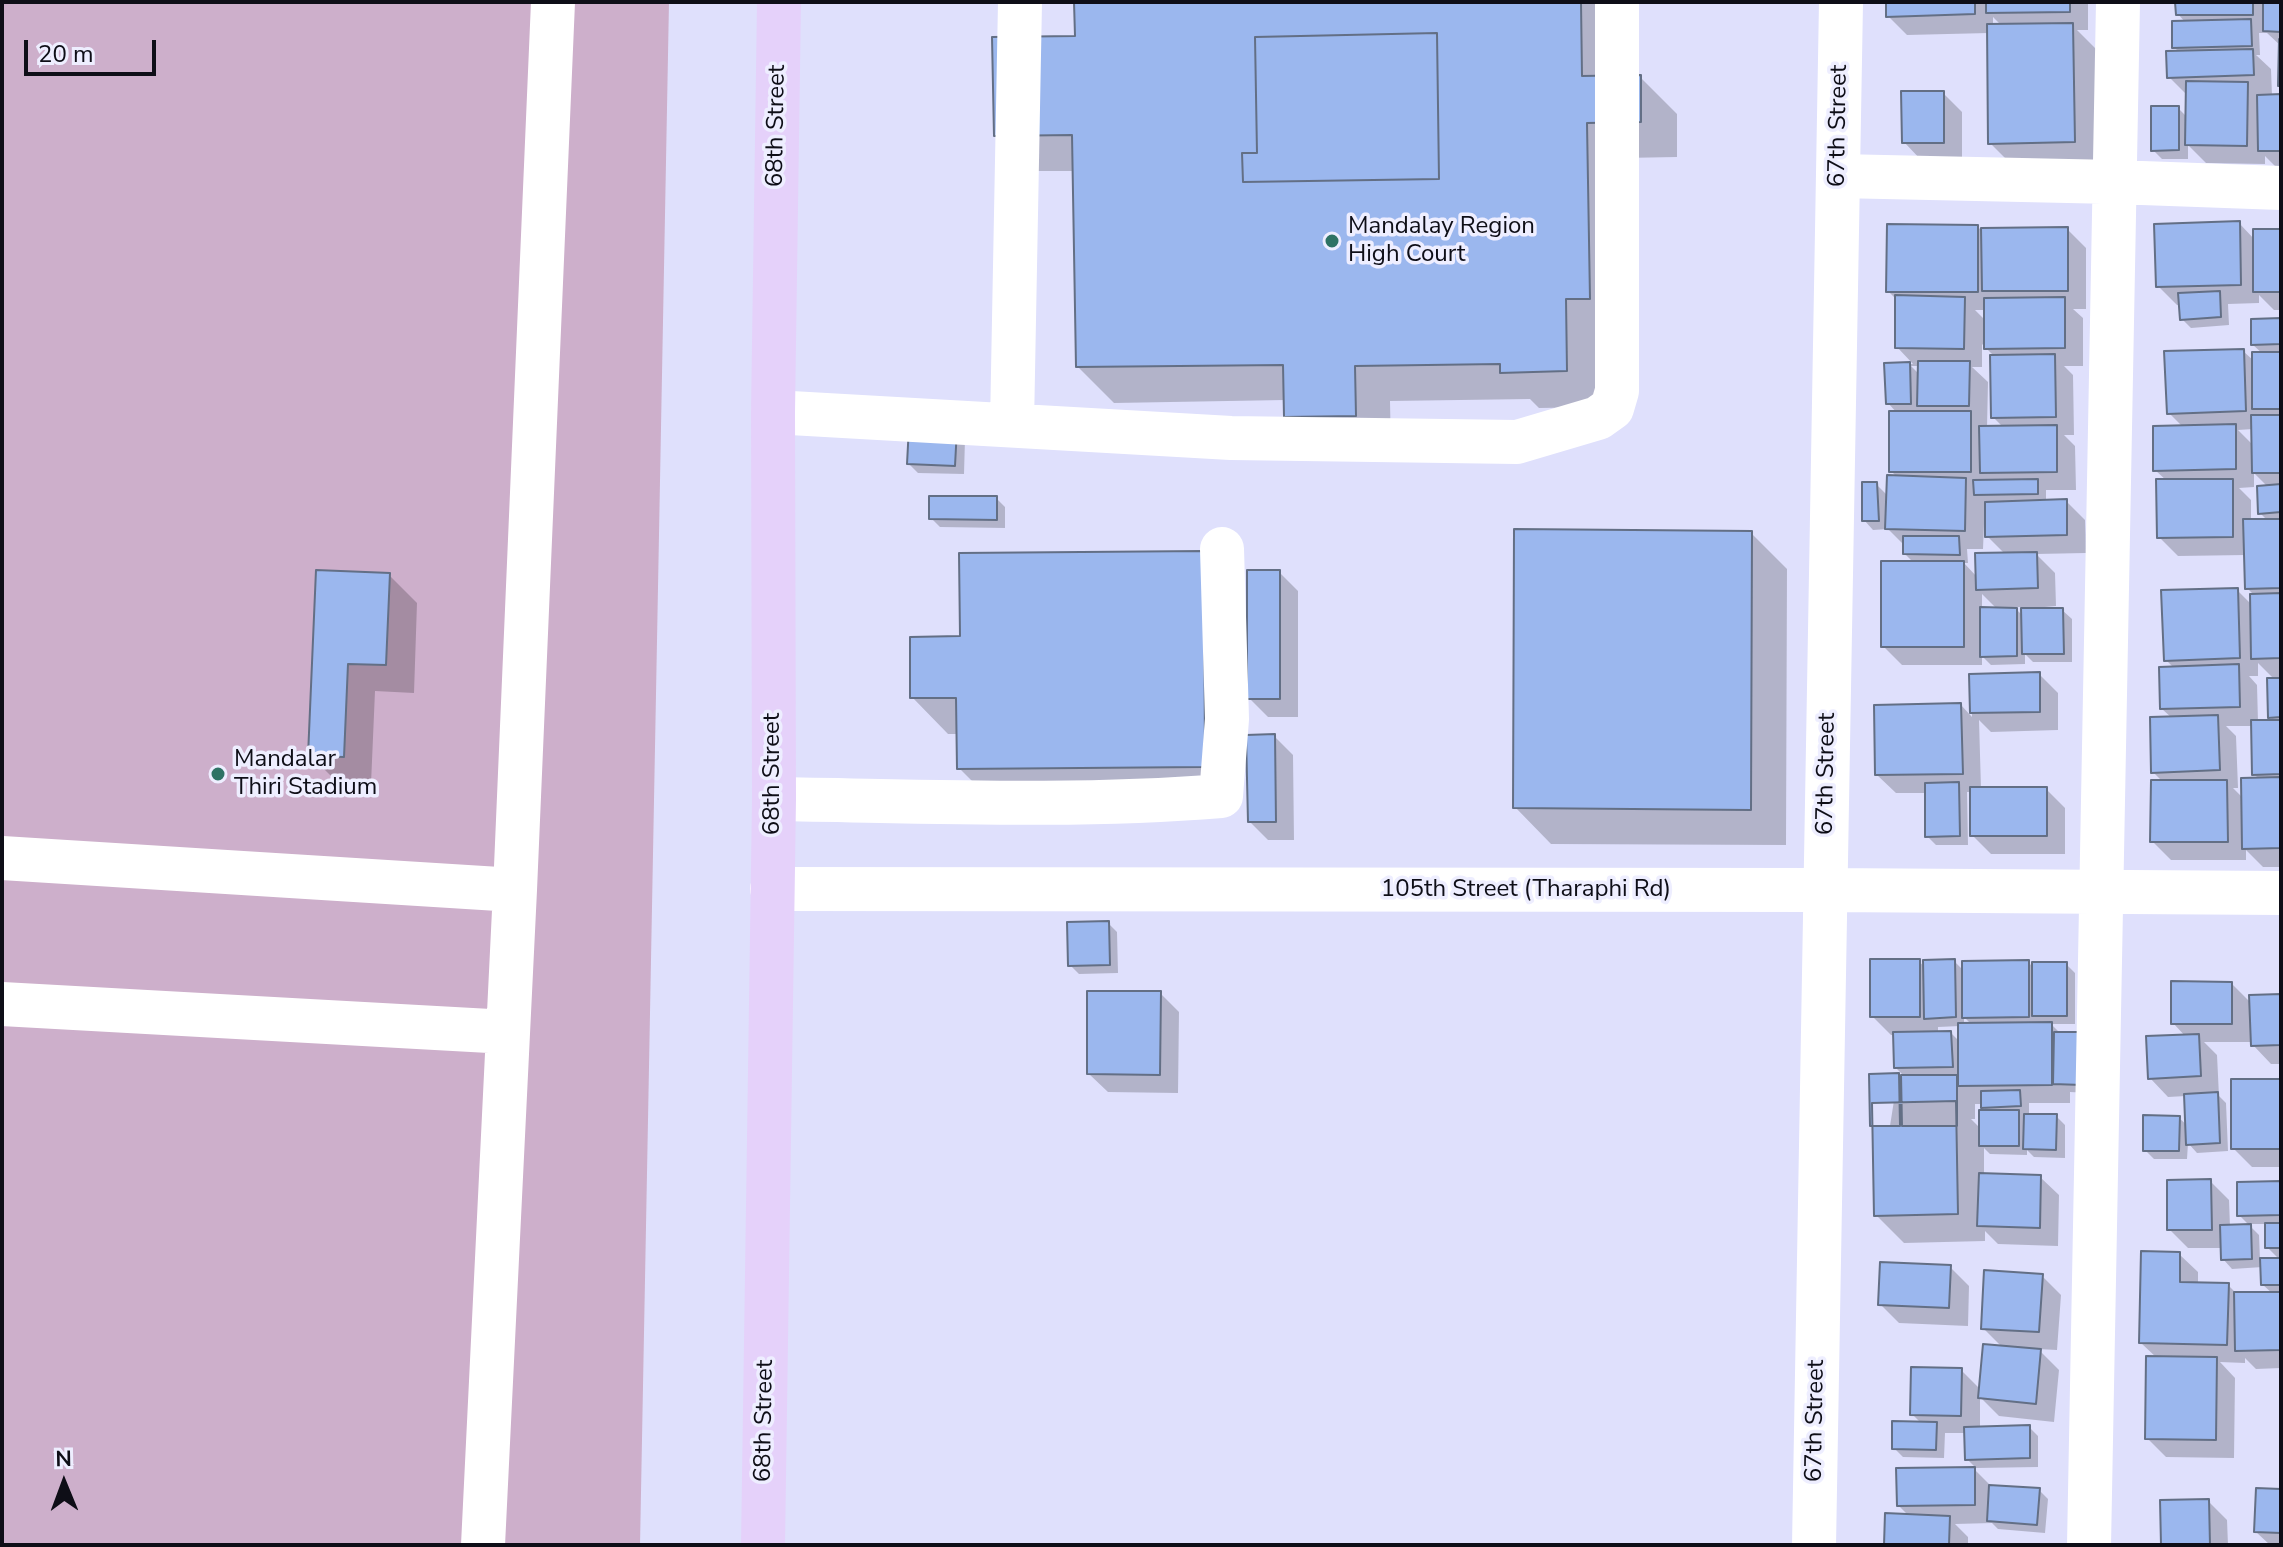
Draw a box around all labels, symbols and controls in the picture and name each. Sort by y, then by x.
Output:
scale bar [28,24,160,74]
text: 20 m [38,38,94,70]
street label: 68th Street [762,65,792,187]
street label: 67th Street [1824,65,1854,187]
place label: Mandalay Region High Court [1348,213,1535,269]
marker: Mandalay Region High Court [1323,232,1341,250]
street label: 68th Street [759,713,787,835]
street label: 67th Street [1812,713,1842,835]
place label: Mandalar Thiri Stadium [234,746,377,802]
marker: Mandalar Thiri Stadium [209,765,227,783]
street label: 105th Street (Tharaphi Rd) [1381,876,1671,904]
street label: 68th Street [750,1360,780,1482]
street label: 67th Street [1801,1360,1831,1482]
north arrow [24,1443,104,1523]
text: N [55,1444,72,1474]

